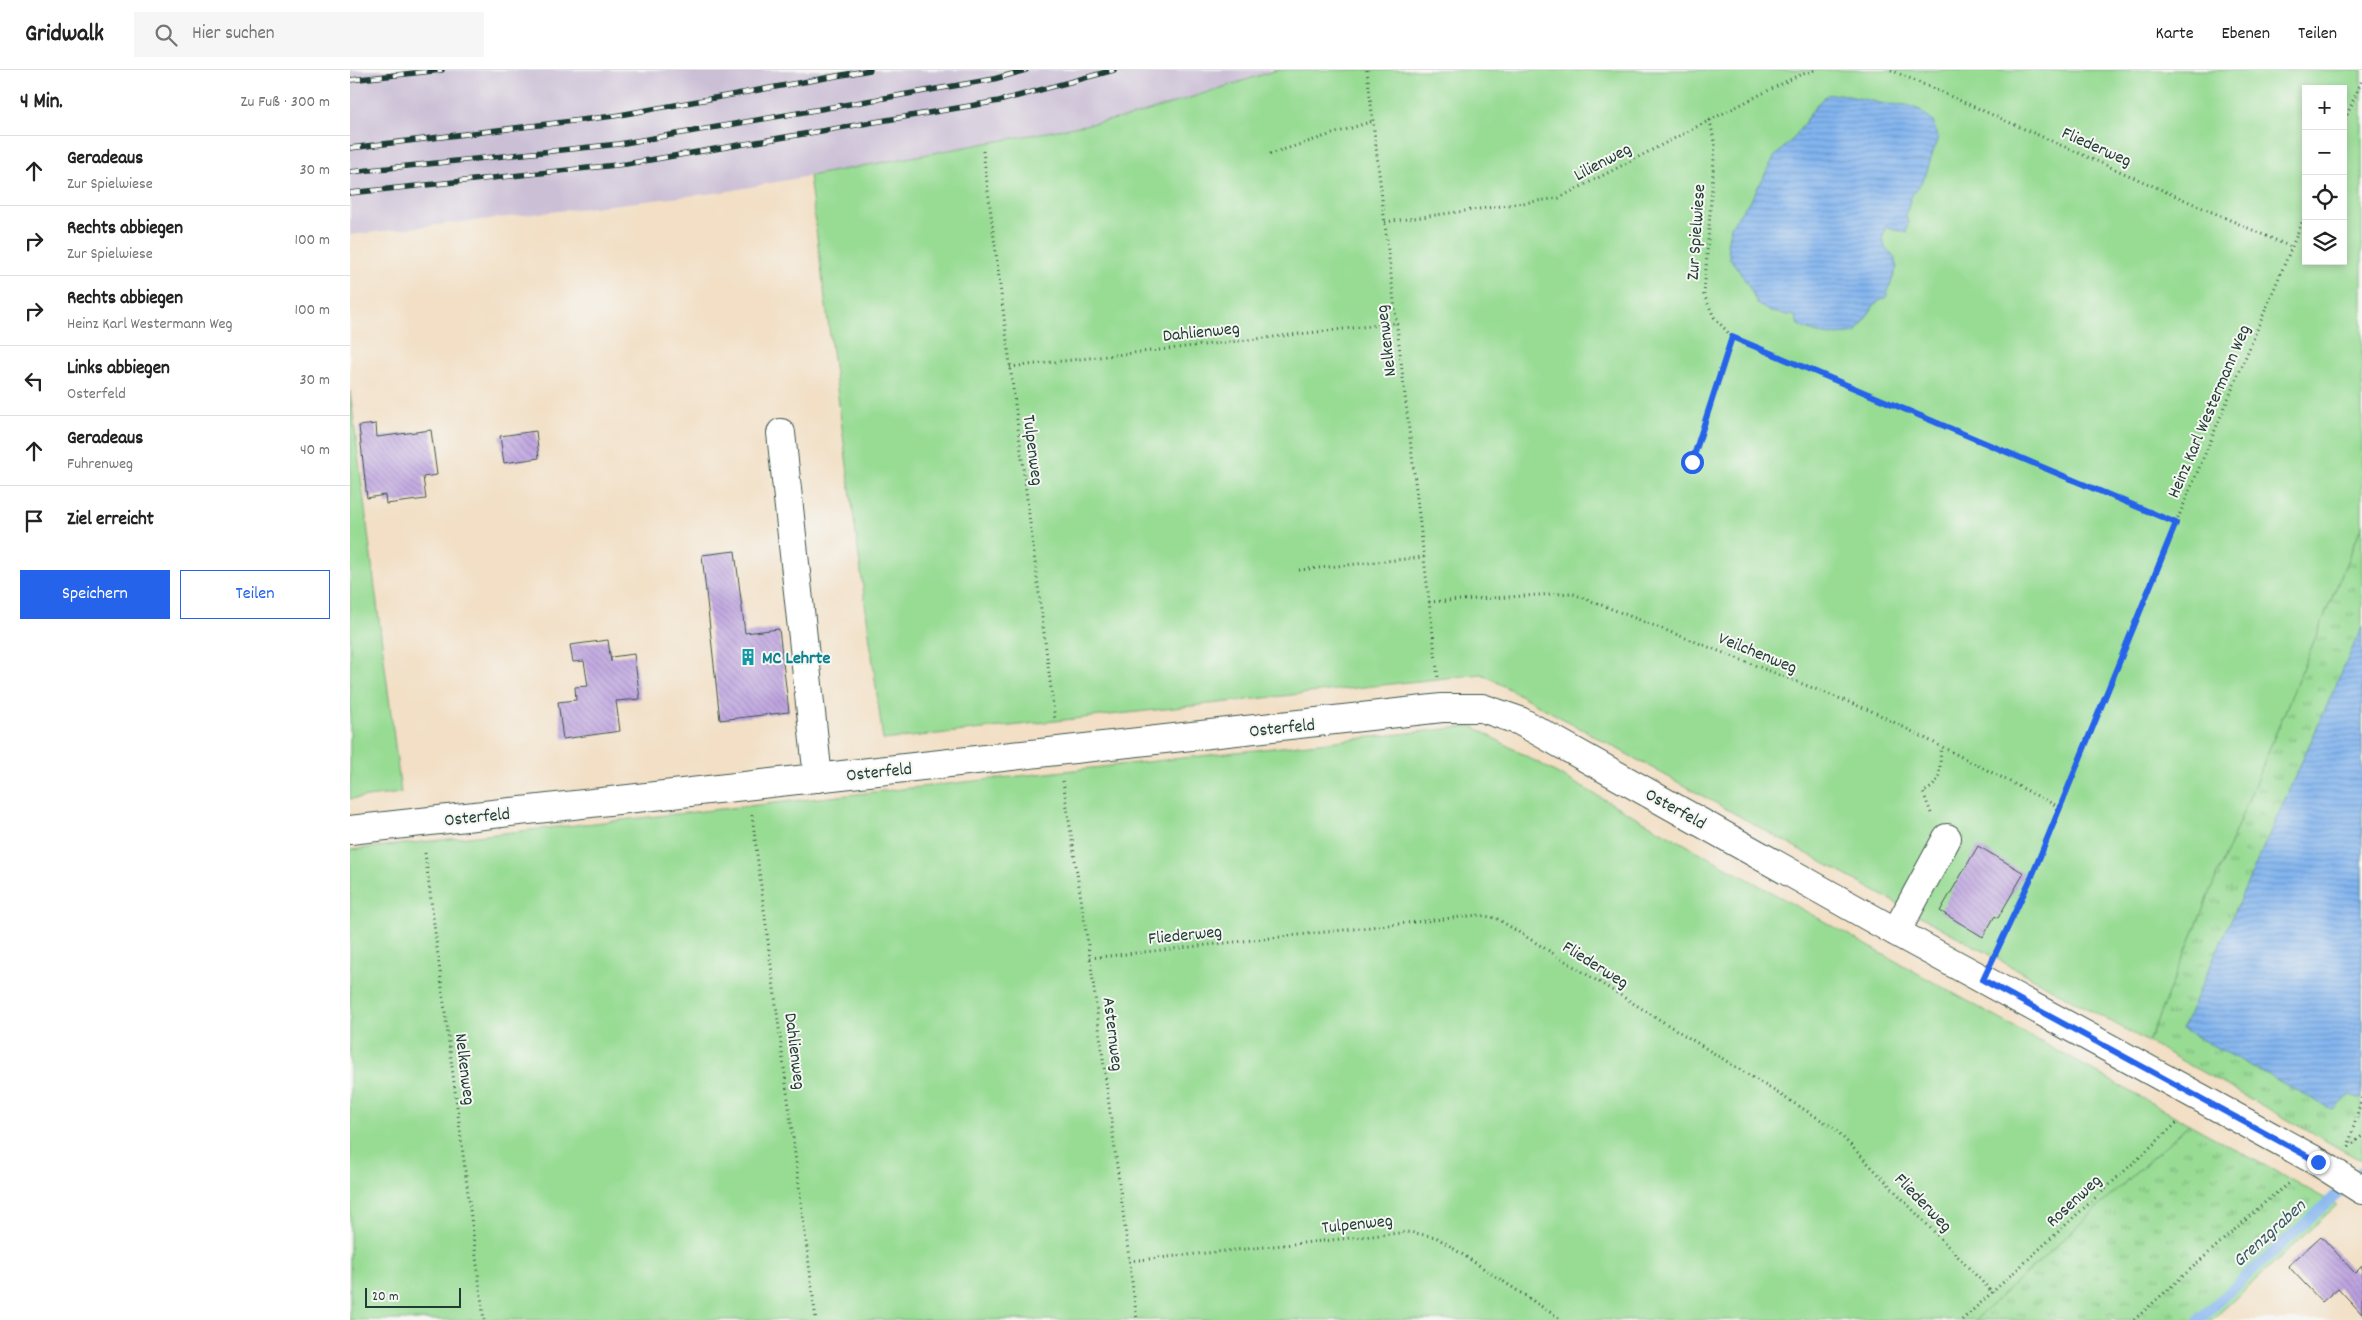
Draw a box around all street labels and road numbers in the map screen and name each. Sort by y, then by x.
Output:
street label: Fliederweg [2057,122,2135,175]
street label: Lilienweg [1570,138,1636,189]
street label: Zur Spielwiese [1682,183,1713,281]
street label: Nelkenweg [1371,303,1404,378]
street label: Dahlienweg [1162,317,1241,350]
street label: Heinz Karl Westermann Weg [2162,321,2258,503]
street label: Tulpenweg [1015,413,1048,487]
street label: Veilchenweg [1714,627,1800,682]
street label: Osterfeld [1248,714,1316,745]
street label: Osterfeld [845,758,913,789]
street label: Osterfeld [1640,783,1710,837]
street label: Osterfeld [443,803,511,834]
street label: Fliederweg [1147,920,1223,953]
street label: Fliederweg [1557,936,1633,996]
street label: Asternweg [1095,996,1128,1073]
street label: Dahlienweg [776,1011,811,1091]
street label: Nelkenweg [447,1032,480,1107]
street label: Fliederweg [1888,1168,1957,1239]
street label: Rosenweg [2041,1169,2108,1234]
street label: Tulpenweg [1321,1209,1394,1242]

